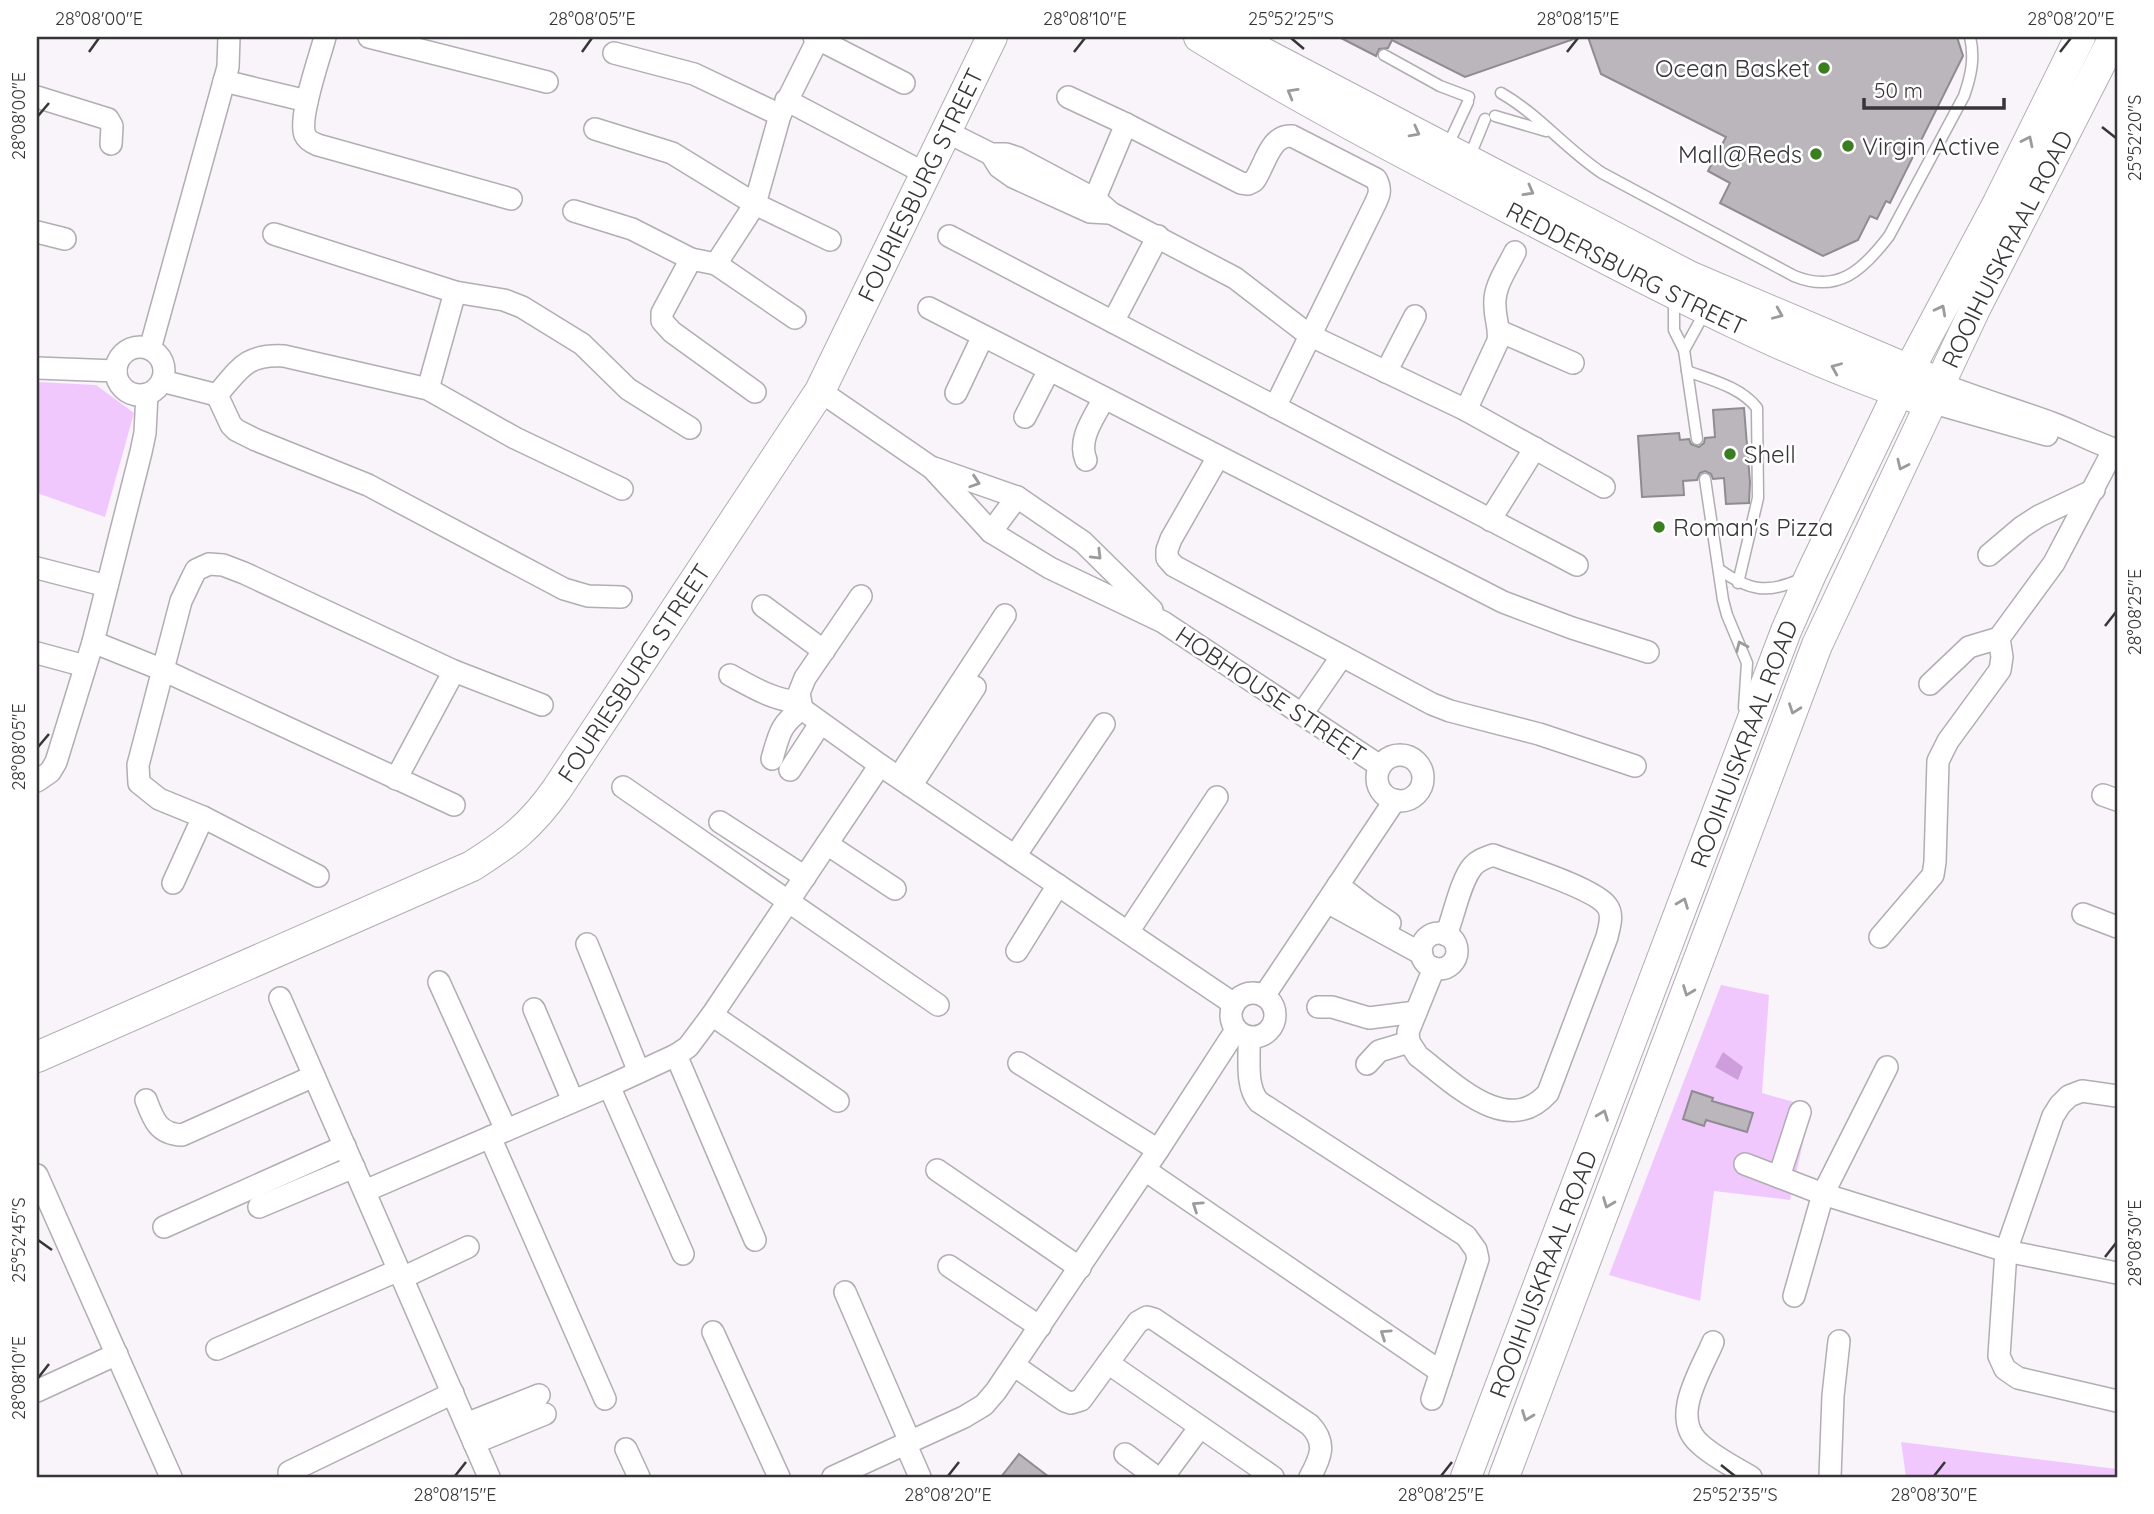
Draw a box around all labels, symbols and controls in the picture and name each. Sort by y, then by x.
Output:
text: 28°08'00"E [55,7,143,30]
text: 28°08'05"E [548,7,636,30]
text: 28°08'10"E [1043,7,1127,30]
text: 25°52'25"S [1248,7,1334,30]
text: 28°08'15"E [1536,7,1620,30]
text: 28°08'20"E [2027,7,2115,30]
place label: Ocean Basket [1655,53,1810,83]
marker: Ocean Basket [1816,60,1832,76]
street label: FOURIESBURG STREET [851,63,990,306]
scale bar [1864,66,2004,110]
text: 28°08'00"E [7,72,30,160]
text: 50 m [1874,77,1923,103]
one-way arrow [1286,88,1299,101]
text: 25°52'20"S [2123,95,2146,181]
one-way arrow [1407,123,1420,137]
street label: ROOIHUISKRAAL ROAD [1934,125,2079,373]
place label: Virgin Active [1862,131,2000,161]
one-way arrow [2020,136,2034,149]
marker: Virgin Active [1840,138,1856,154]
place label: Mall@Reds [1678,139,1802,169]
marker: Mall@Reds [1808,146,1824,162]
one-way arrow [1522,183,1534,196]
street label: REDDERSBURG STREET [1501,195,1751,341]
one-way arrow [1933,305,1946,317]
one-way arrow [1771,306,1783,320]
one-way arrow [1830,363,1842,377]
place label: Shell [1744,439,1796,469]
marker: Shell [1722,446,1738,462]
one-way arrow [1896,458,1910,470]
one-way arrow [968,474,981,488]
place label: Roman's Pizza [1673,512,1833,542]
marker: Roman's Pizza [1651,519,1667,535]
one-way arrow [1088,547,1101,560]
street label: FOURIESBURG STREET [551,558,717,788]
text: 28°08'25"E [2123,569,2146,655]
street label: ROOIHUISKRAAL ROAD [1683,615,1804,872]
street label: HOBHOUSE STREET [1170,619,1372,769]
one-way arrow [1735,641,1749,653]
one-way arrow [1788,702,1802,714]
text: 28°08'05"E [7,703,30,791]
one-way arrow [1675,897,1689,909]
one-way arrow [1682,984,1696,996]
one-way arrow [1595,1110,1609,1122]
street label: ROOIHUISKRAAL ROAD [1482,1146,1603,1402]
text: 25°52'45"S [7,1197,30,1283]
one-way arrow [1602,1197,1616,1209]
text: 28°08'30"E [2123,1200,2146,1286]
one-way arrow [1192,1201,1205,1214]
one-way arrow [1380,1330,1393,1342]
text: 28°08'10"E [7,1336,30,1420]
one-way arrow [1521,1410,1535,1422]
text: 28°08'15"E [413,1483,497,1506]
text: 28°08'20"E [904,1483,992,1506]
text: 28°08'25"E [1398,1483,1484,1506]
text: 25°52'35"S [1692,1483,1778,1506]
text: 28°08'30"E [1891,1483,1977,1506]

